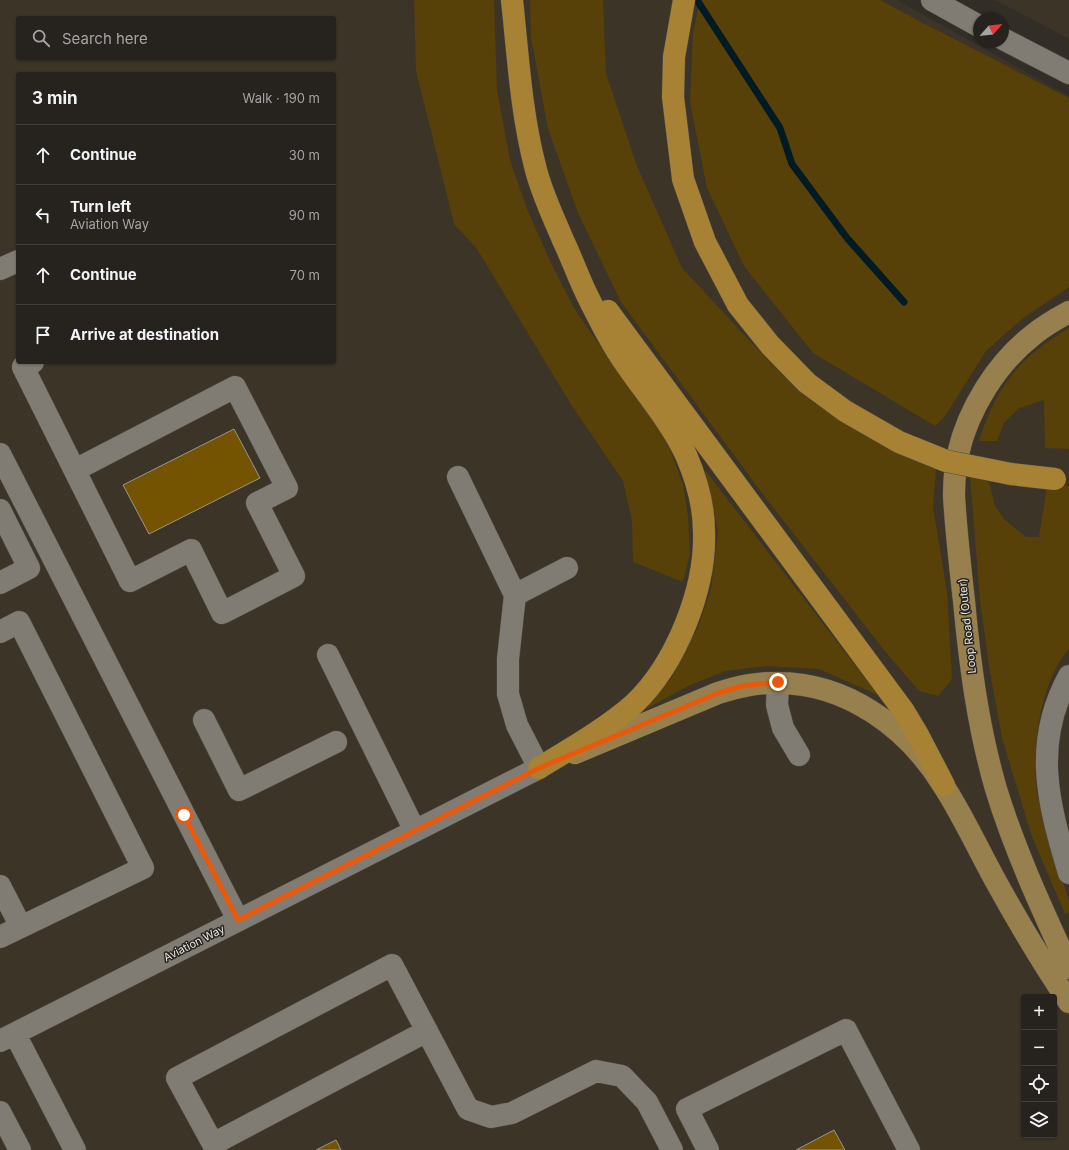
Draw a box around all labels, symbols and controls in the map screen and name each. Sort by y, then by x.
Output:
north arrow [973,12,1009,48]
search box [16,16,336,60]
icon: search [30,27,52,49]
text: Search here [62,29,148,48]
text: 3 min [32,88,78,108]
text: Walk · 190 m [243,90,320,106]
icon: ahead [32,144,54,166]
text: Continue [70,145,137,164]
text: 30 m [289,147,320,163]
text: Turn left [70,197,131,216]
icon: left [32,204,54,226]
text: 90 m [289,207,320,223]
text: Aviation Way [70,216,149,232]
icon: ahead [32,264,54,286]
text: Continue [70,265,137,284]
text: 70 m [290,267,320,283]
icon: arrive [32,324,54,346]
text: Arrive at destination [70,325,219,344]
street label: Loop Road (Outer) [955,578,979,674]
route end [769,673,787,691]
route start [175,806,193,824]
street label: Aviation Way [161,922,227,964]
map controls [1021,994,1057,1138]
button: + [1021,994,1057,1030]
button: − [1021,1030,1057,1066]
button: locate [1021,1066,1057,1102]
button: layers [1021,1102,1057,1138]

